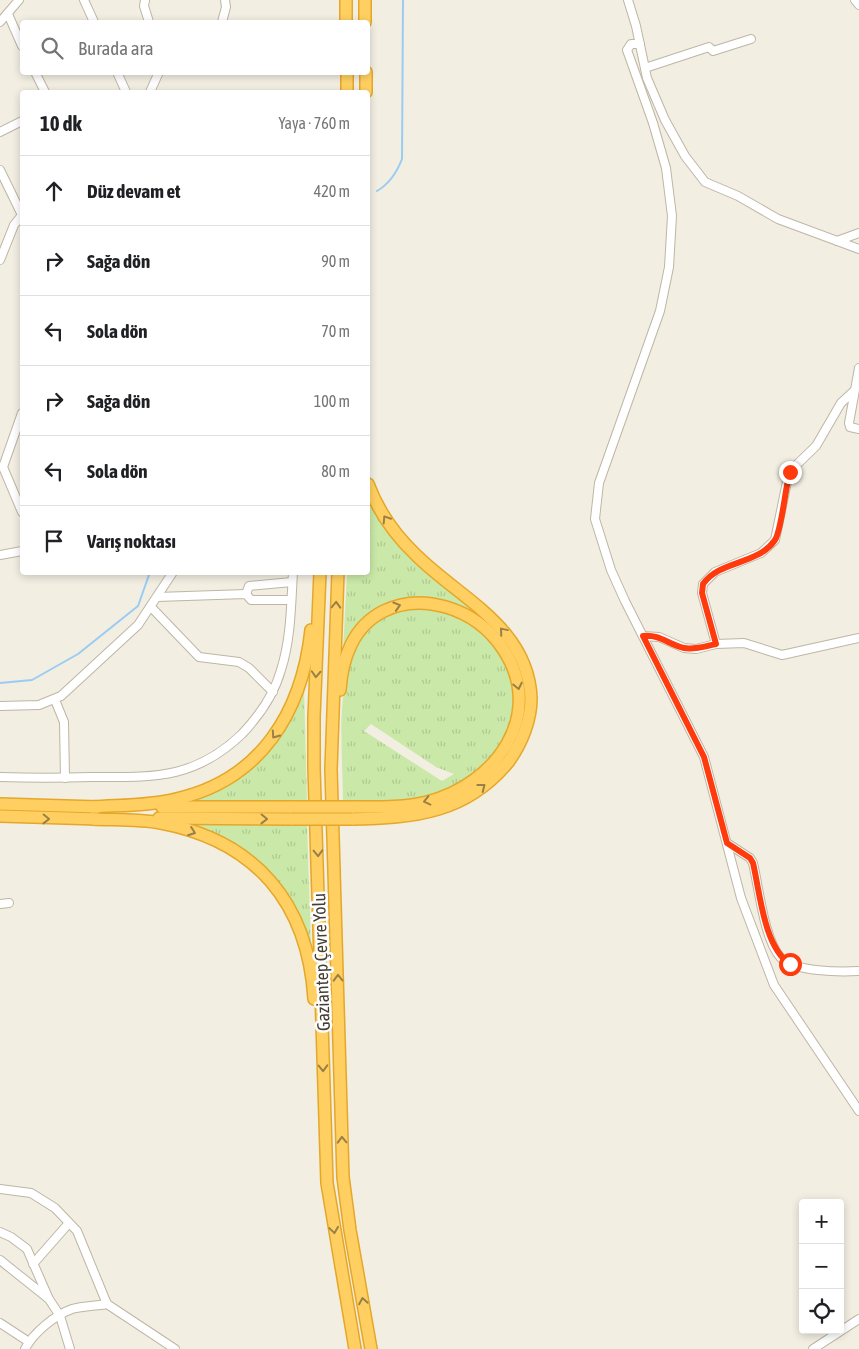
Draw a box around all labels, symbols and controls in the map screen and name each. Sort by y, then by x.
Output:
search box [20,20,370,75]
icon: search [38,34,66,62]
text: Burada ara [78,37,154,59]
text: 10 dk [40,111,82,135]
text: Yaya · 760 m [278,114,350,132]
icon: ahead [40,177,68,205]
text: Düz devam et [87,180,181,202]
text: 420 m [314,182,350,200]
icon: right [40,247,68,275]
text: Sağa dön [87,250,150,272]
text: 90 m [321,252,350,270]
icon: left [40,317,68,345]
text: Sola dön [87,320,148,342]
text: 70 m [321,322,350,340]
icon: right [40,387,68,415]
text: Sağa dön [87,390,150,412]
text: 100 m [314,392,350,410]
icon: left [40,457,68,485]
text: Sola dön [87,460,148,482]
route end [779,461,802,484]
text: 80 m [321,462,350,480]
one-way arrow [383,515,392,525]
icon: arrive [40,527,68,555]
text: Varış noktası [87,530,176,552]
one-way arrow [331,601,342,609]
one-way arrow [392,602,401,612]
one-way arrow [500,627,509,636]
one-way arrow [310,670,321,678]
one-way arrow [512,681,522,690]
one-way arrow [272,729,281,738]
one-way arrow [476,785,485,793]
one-way arrow [423,796,431,806]
one-way arrow [42,814,50,824]
one-way arrow [260,814,268,824]
one-way arrow [188,826,196,836]
one-way arrow [312,850,323,858]
street label: Gaziantep Çevre Yolu [308,893,334,1031]
route start [779,953,802,976]
one-way arrow [333,973,343,981]
one-way arrow [318,1065,328,1073]
one-way arrow [337,1136,348,1144]
map controls [799,1199,844,1334]
button: + [799,1199,844,1244]
one-way arrow [328,1227,339,1235]
button: − [799,1244,844,1289]
button: locate [799,1289,844,1334]
one-way arrow [358,1297,368,1305]

